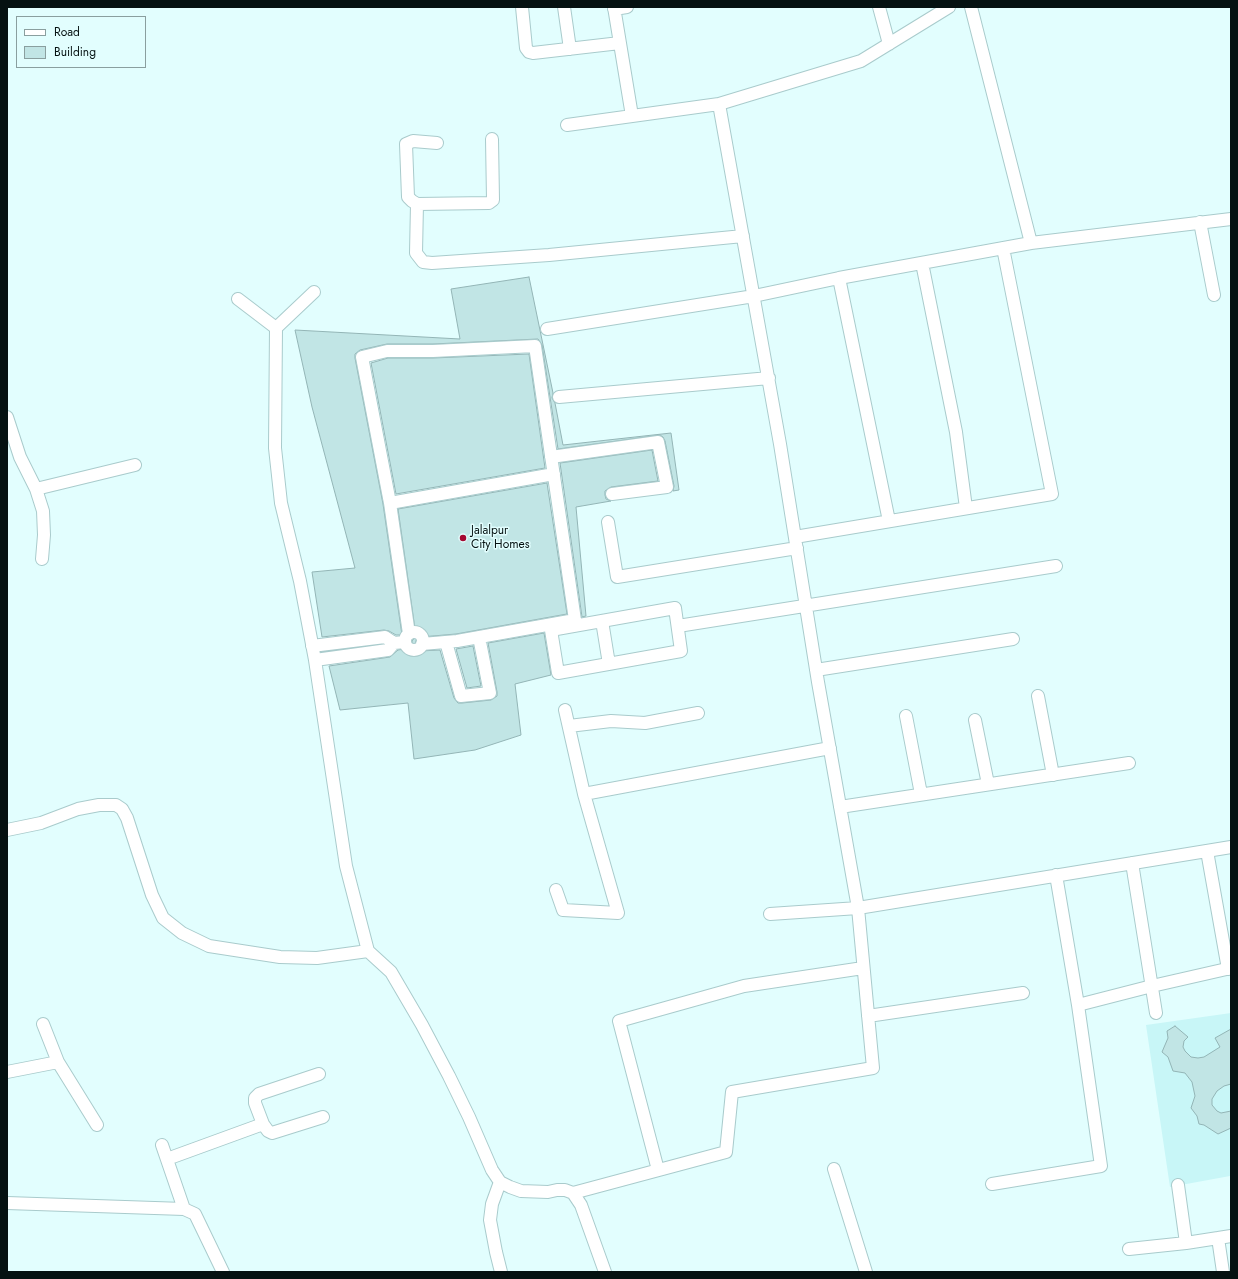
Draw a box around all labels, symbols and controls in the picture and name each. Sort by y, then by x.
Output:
legend [16,16,146,68]
text: Road [54,23,80,41]
text: Building [54,43,96,61]
place label: Jalalpur City Homes [471,524,530,552]
marker: Jalalpur City Homes [458,533,468,543]

